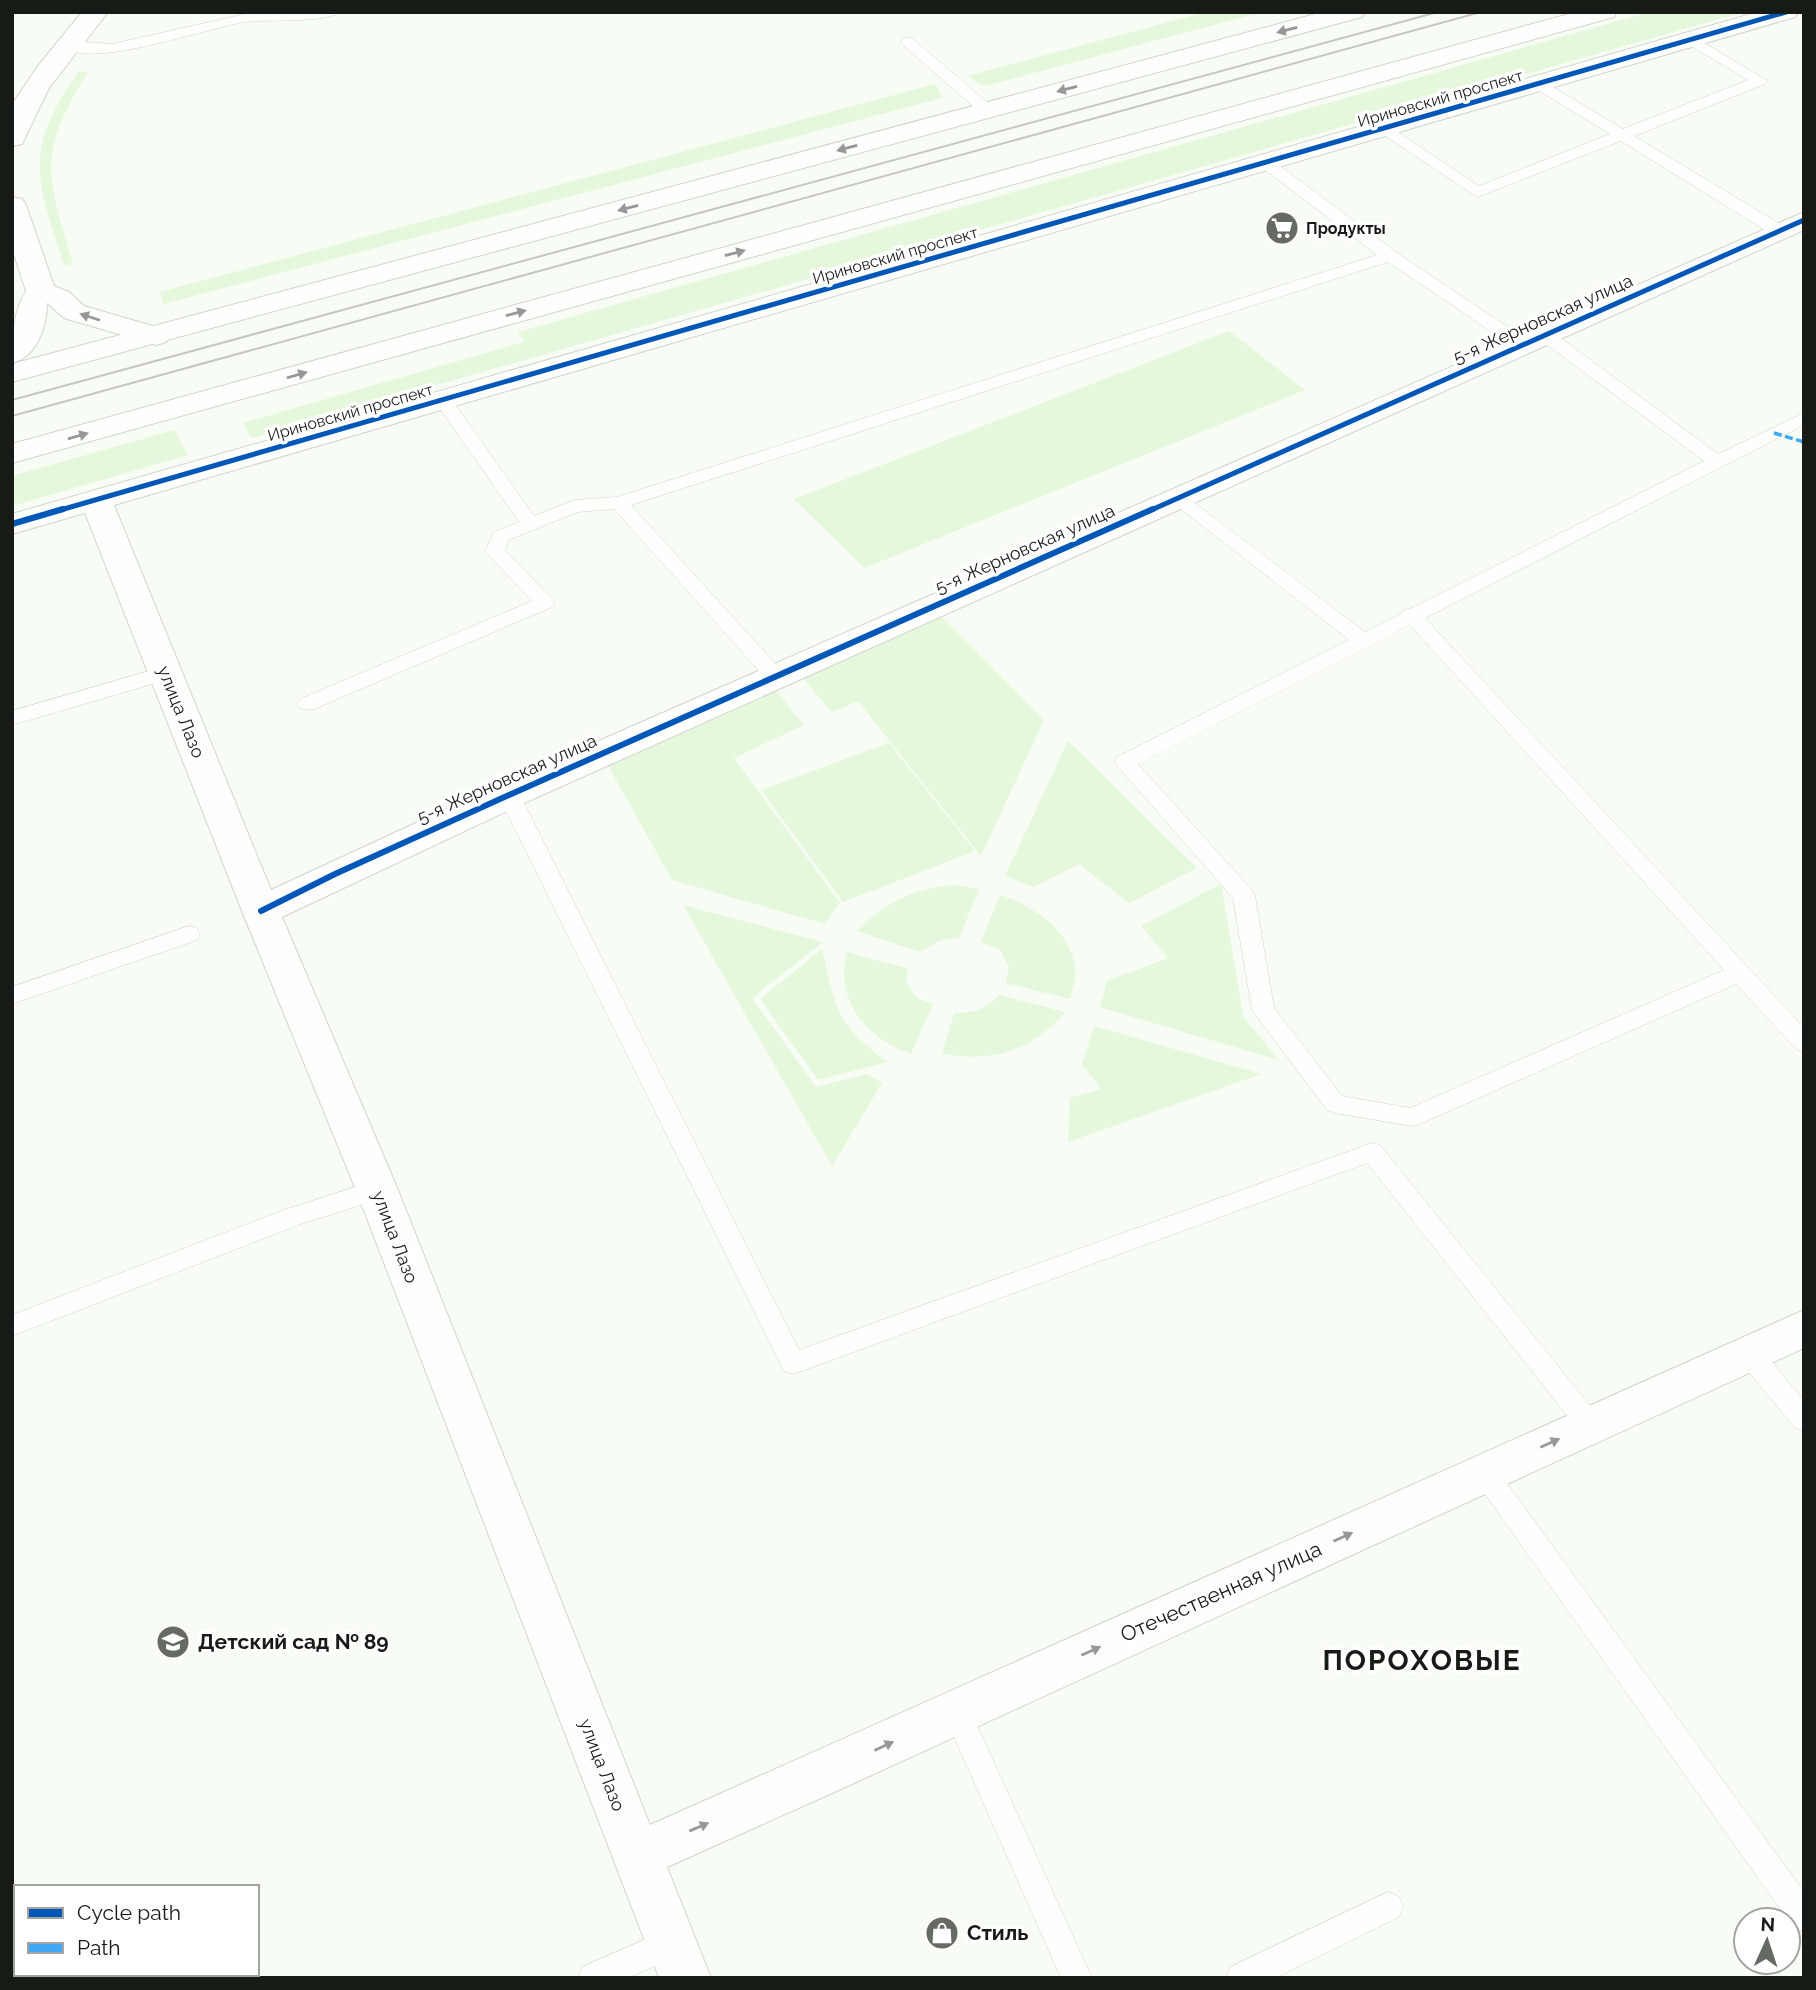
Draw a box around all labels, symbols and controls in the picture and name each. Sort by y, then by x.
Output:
one-way arrow [1276,25,1298,36]
street label: Ириновский проспект [1355,66,1525,131]
one-way arrow [1056,84,1078,95]
one-way arrow [836,143,858,154]
one-way arrow [617,203,638,213]
supermarket icon: Продукты [1263,209,1301,247]
place label: Продукты [1306,219,1386,238]
street label: Ириновский проспект [810,223,980,288]
one-way arrow [725,247,746,257]
street label: 5-я Жерновская улица [1450,269,1636,368]
one-way arrow [506,308,527,318]
one-way arrow [80,312,101,322]
one-way arrow [287,369,308,379]
street label: Ириновский проспект [265,380,435,445]
one-way arrow [67,430,89,441]
street label: 5-я Жерновская улица [932,499,1118,598]
street label: улица Лазо [153,663,210,761]
street label: 5-я Жерновская улица [414,729,600,828]
street label: улица Лазо [368,1188,423,1286]
one-way arrow [1540,1437,1560,1449]
one-way arrow [1332,1531,1353,1542]
street label: Отечественная улица [1116,1536,1325,1647]
school or university icon: Детский сад № 89 [154,1623,192,1661]
place label: Детский сад № 89 [198,1629,389,1654]
district label: ПОРОХОВЫЕ [1322,1644,1522,1677]
one-way arrow [1081,1645,1101,1657]
street label: улица Лазо [575,1716,630,1814]
one-way arrow [874,1740,894,1752]
one-way arrow [689,1822,710,1833]
legend [14,1885,259,1976]
text: Cycle path [77,1900,181,1925]
north arrow [1732,1906,1802,1976]
text: N [1760,1913,1776,1935]
shop icon: Стиль [923,1914,961,1952]
place label: Стиль [967,1920,1028,1945]
text: Path [77,1935,121,1960]

